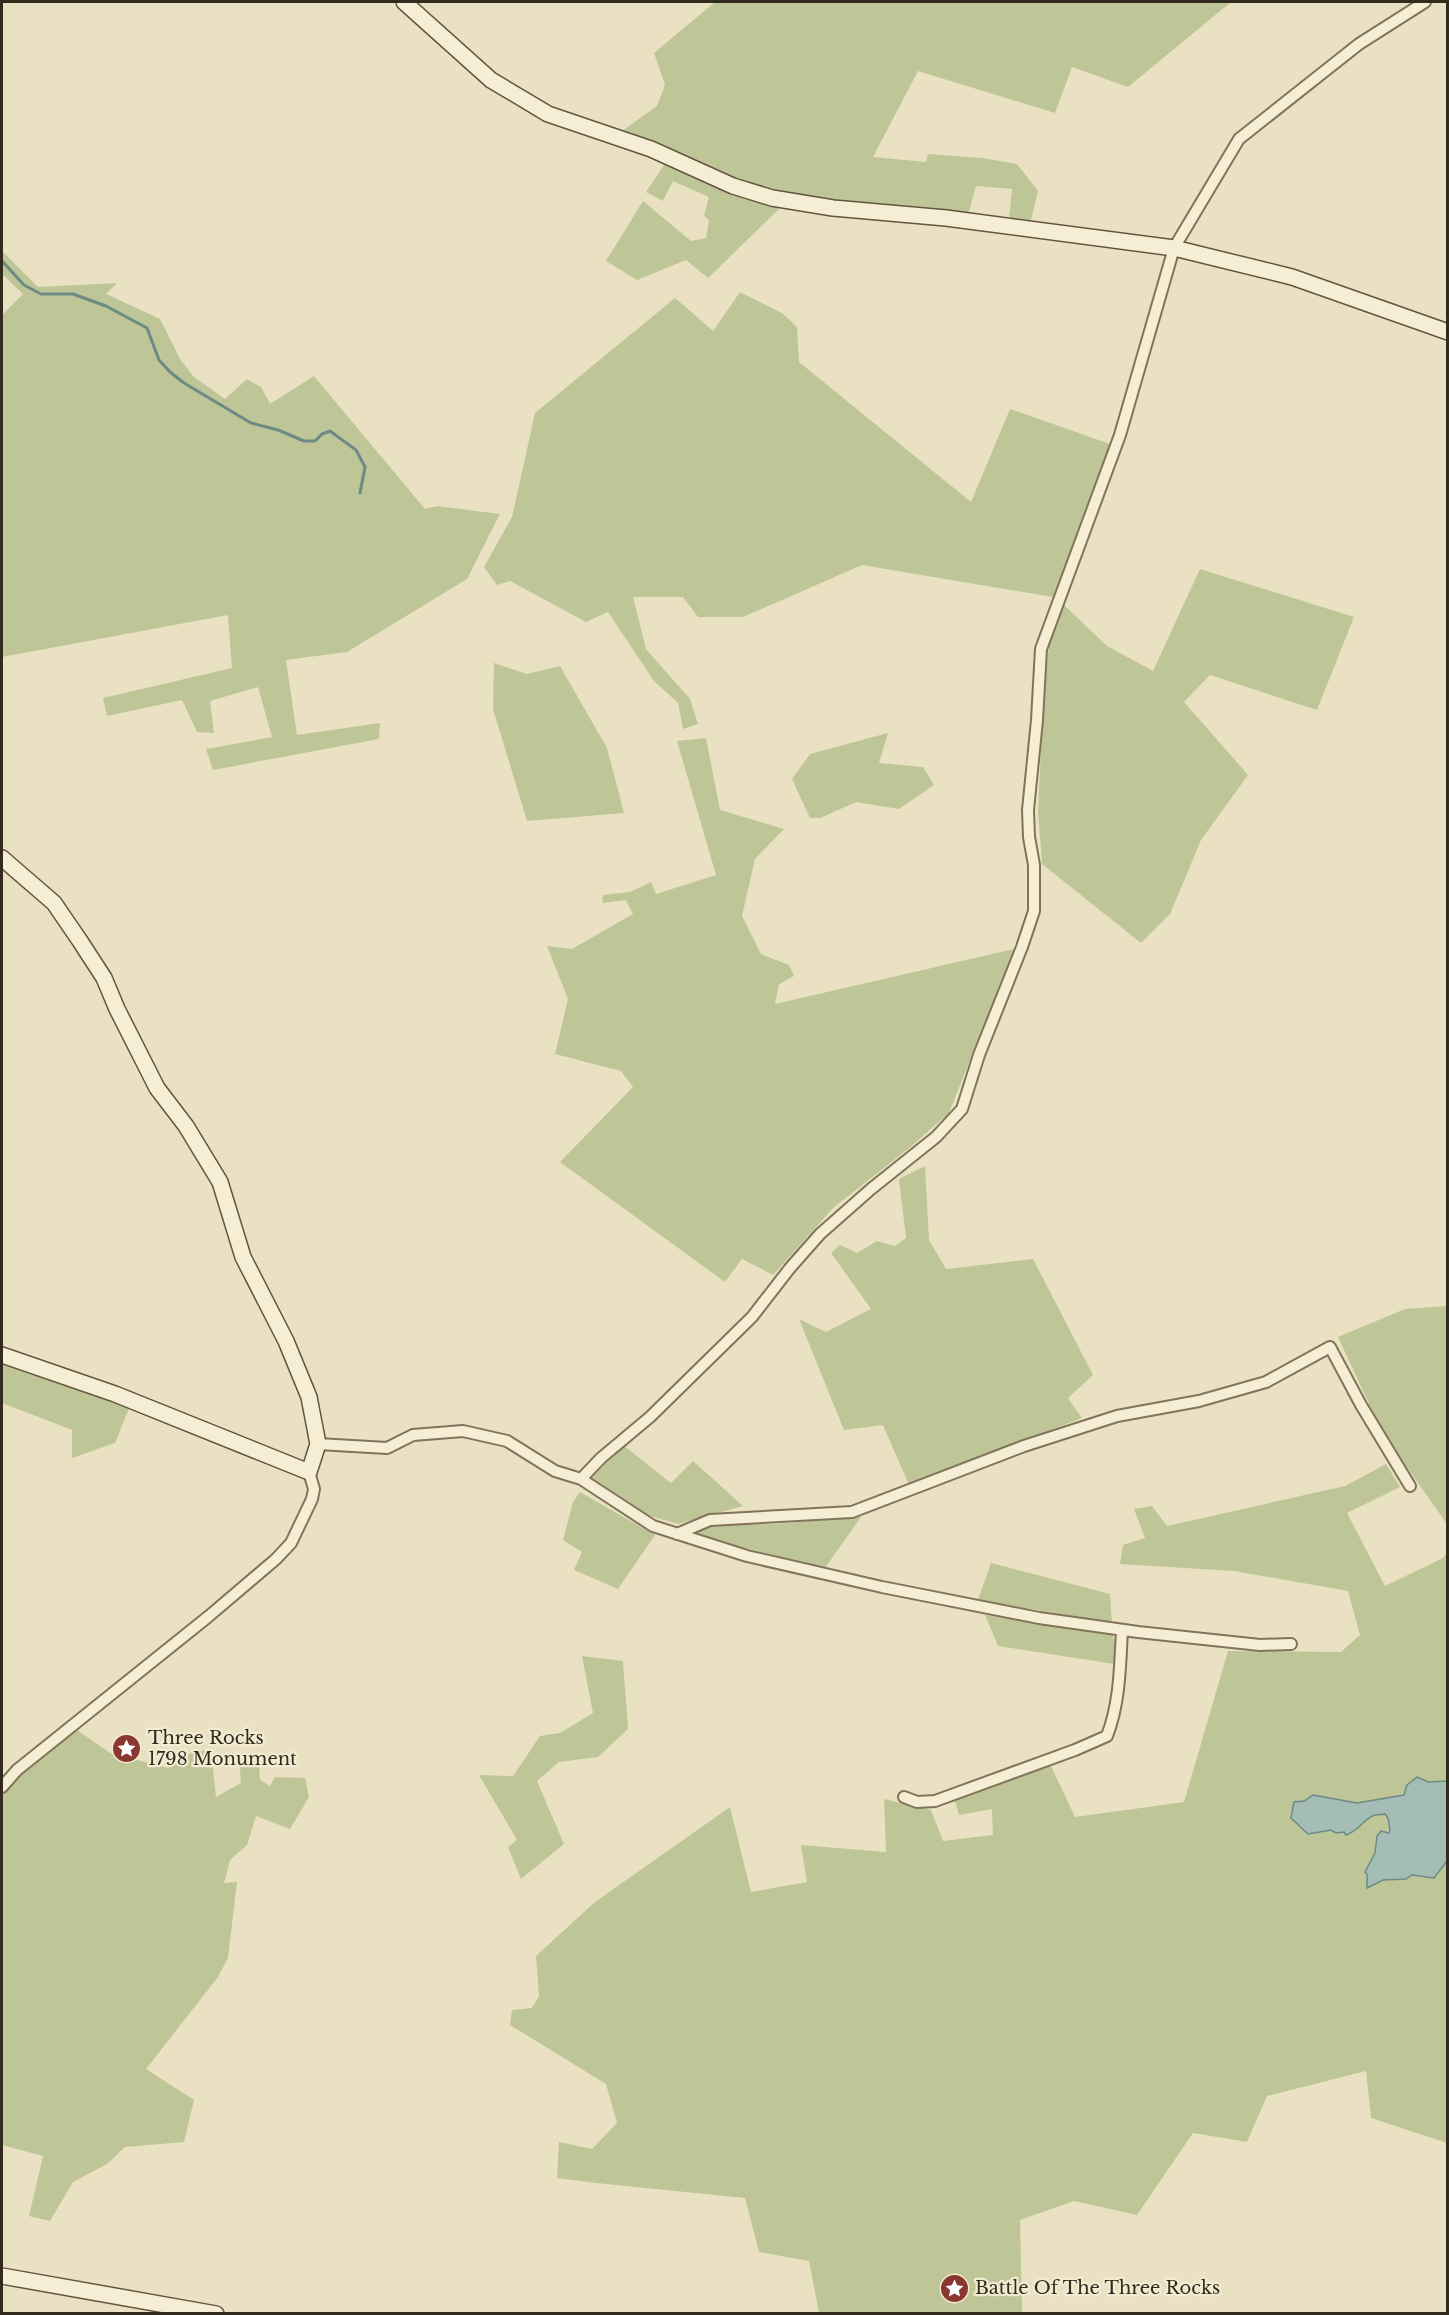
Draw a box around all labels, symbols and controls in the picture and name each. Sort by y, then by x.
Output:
place label: Three Rocks 1798 Monument [148,1727,297,1770]
place icon: Three Rocks 1798 Monument [111,1732,143,1764]
place icon: Battle Of The Three Rocks [938,2272,970,2304]
place label: Battle Of The Three Rocks [975,2277,1220,2299]

